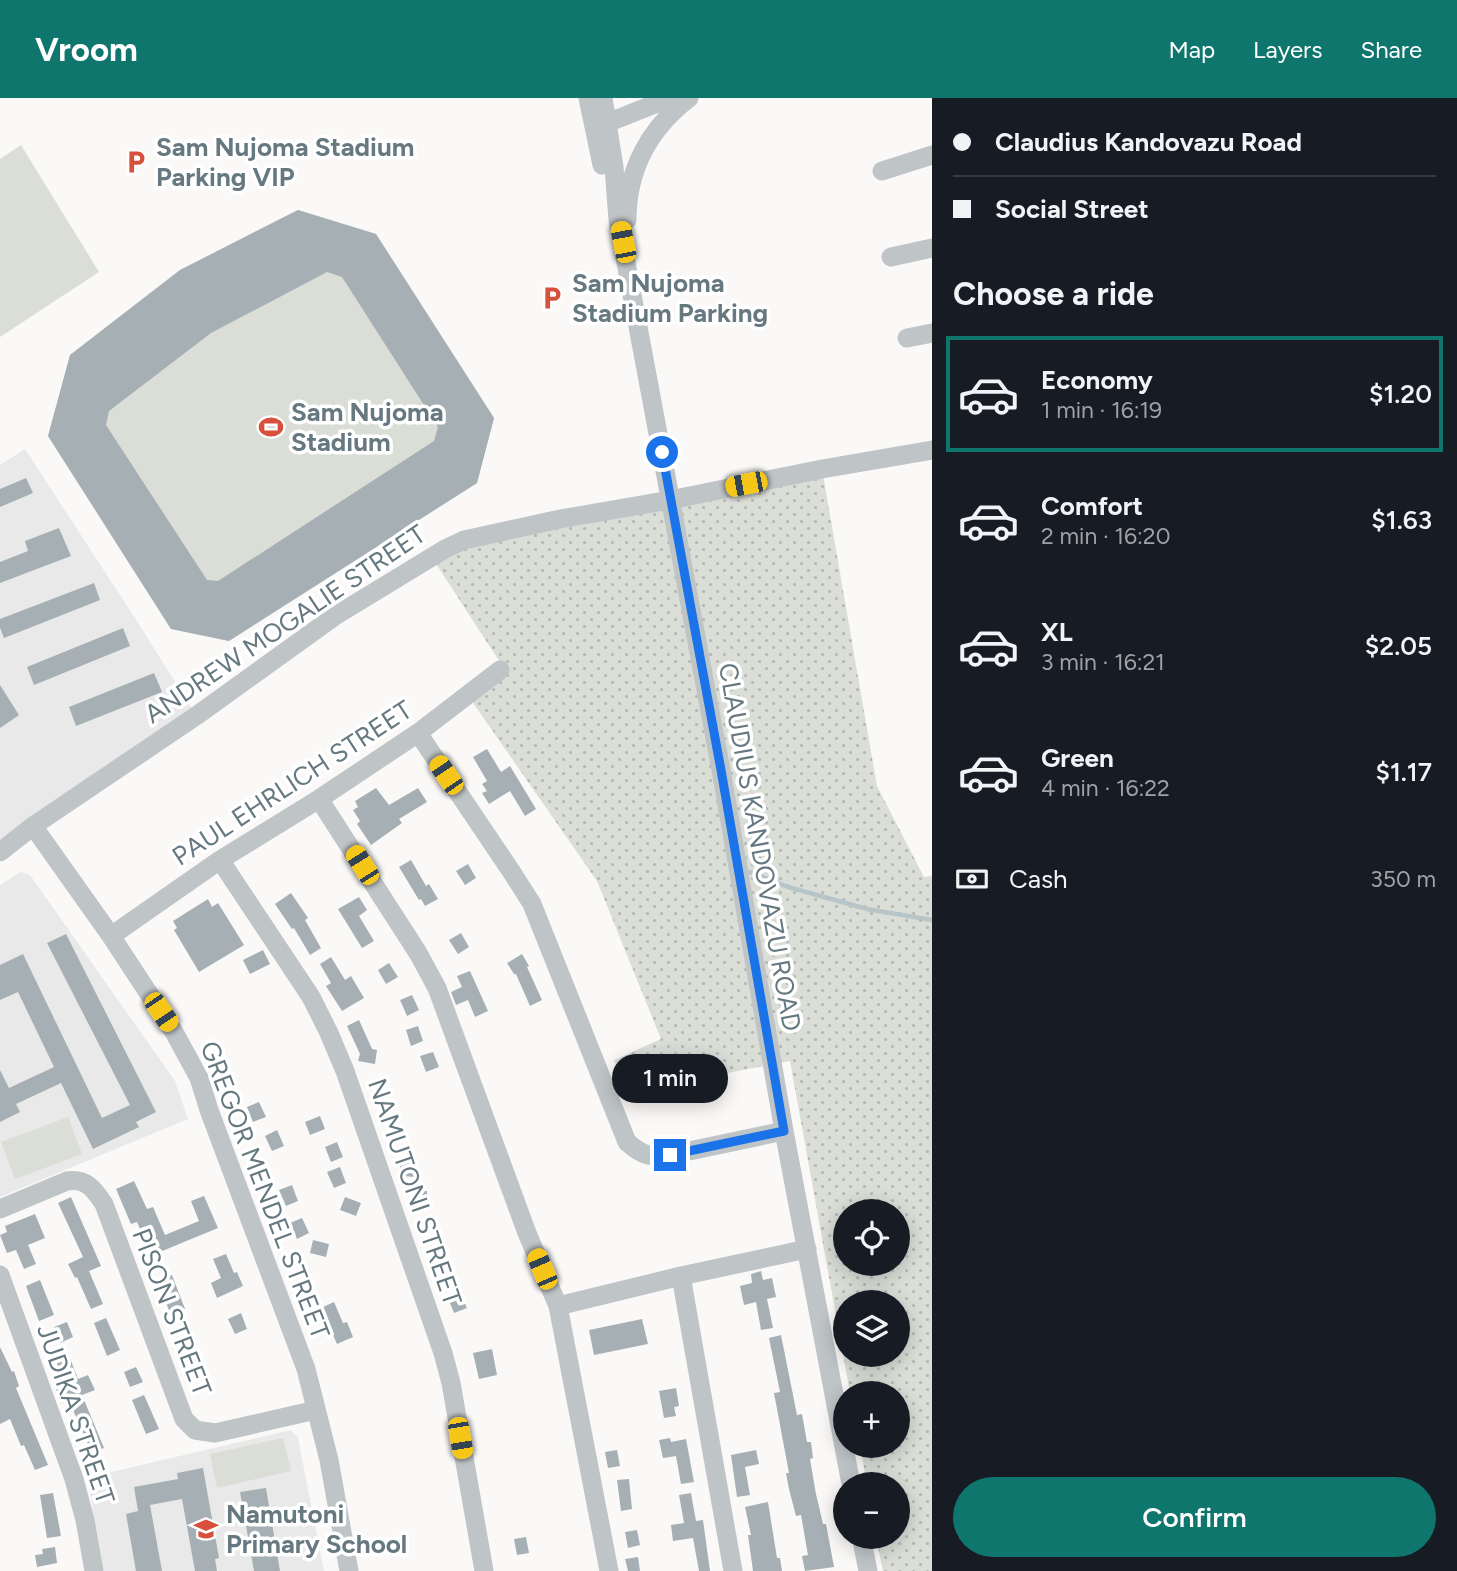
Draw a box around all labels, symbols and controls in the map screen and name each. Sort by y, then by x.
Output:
text: Vroom [35,30,138,69]
text: Map [1168,35,1215,64]
text: Layers [1253,35,1322,64]
text: Share [1360,35,1422,64]
text: Claudius Kandovazu Road [995,126,1302,158]
place label: Sam Nujoma Stadium Parking VIP [156,131,414,193]
parking icon: Sam Nujoma Stadium Parking VIP [122,148,150,176]
text: Social Street [995,193,1149,225]
car [609,219,638,265]
place label: Sam Nujoma Stadium Parking [572,267,768,329]
text: Choose a ride [953,275,1154,313]
parking icon: Sam Nujoma Stadium Parking [538,284,566,312]
icon: car [957,363,1020,426]
text: Economy [1041,364,1153,396]
text: $1.20 [1369,378,1432,410]
place label: Sam Nujoma Stadium [291,396,444,458]
text: 1 min · 16:19 [1041,396,1162,424]
sports icon: Sam Nujoma Stadium [257,413,285,441]
route start [646,436,678,468]
car [724,470,769,498]
icon: car [957,489,1020,552]
text: Comfort [1041,490,1143,522]
text: $1.63 [1371,504,1432,536]
street label: ANDREW MOGALIE STREET [138,518,432,730]
text: 2 min · 16:20 [1041,522,1170,550]
icon: car [957,615,1020,678]
text: XL [1041,616,1073,648]
text: $2.05 [1365,630,1432,662]
text: 3 min · 16:21 [1041,648,1165,676]
street label: CLAUDIUS KANDOVAZU ROAD [712,660,808,1034]
street label: PAUL EHRLICH STREET [166,693,418,872]
icon: car [957,741,1020,804]
text: Green [1041,742,1114,774]
car [426,752,467,798]
text: $1.17 [1375,756,1432,788]
text: 4 min · 16:22 [1041,774,1170,802]
car [342,842,383,888]
icon: cash [953,860,991,898]
text: Cash [1009,863,1068,895]
text: 350 m [1370,865,1436,893]
car [141,989,182,1035]
street label: GREGOR MENDEL STREET [193,1037,337,1344]
callout: 1 min [612,1054,728,1102]
text: 1 min [643,1064,697,1092]
street label: NAMUTONI STREET [361,1074,469,1310]
route end [654,1139,686,1171]
map controls [833,1199,910,1549]
button: locate [833,1199,910,1276]
street label: PISON STREET [125,1224,219,1401]
car [525,1246,560,1292]
button: layers [833,1290,910,1367]
street label: JUDIKA STREET [30,1320,122,1509]
button: + [833,1381,910,1458]
car [447,1415,474,1461]
button: − [833,1472,910,1549]
button: Confirm [953,1477,1436,1557]
place label: Namutoni Primary School [226,1498,407,1560]
school or university icon: Namutoni Primary School [192,1515,220,1543]

